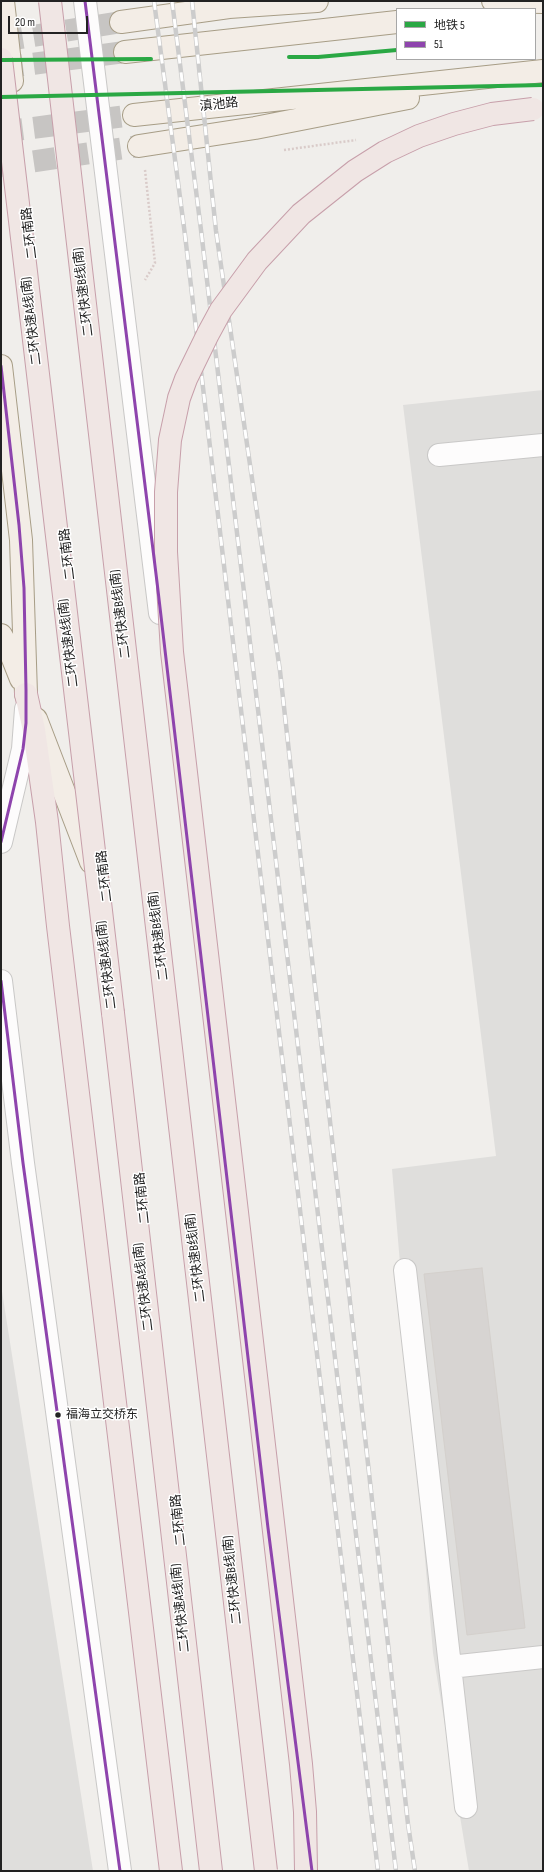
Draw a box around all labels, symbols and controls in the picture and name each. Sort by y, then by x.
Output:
scale bar [10,8,90,34]
legend [396,8,536,60]
text: 20 m [15,15,35,30]
text: 地铁 5 [434,18,465,33]
text: 51 [434,37,443,52]
street label: 滇池路 [199,95,239,115]
street label: 二环南路 [19,206,41,260]
street label: 二环快速B线(南) [71,247,97,337]
street label: 二环快速A线(南) [19,276,45,366]
street label: 二环南路 [57,527,79,581]
street label: 二环快速B线(南) [108,569,134,659]
street label: 二环快速A线(南) [56,598,82,688]
street label: 二环南路 [94,849,116,903]
street label: 二环快速B线(南) [146,891,172,981]
street label: 二环快速A线(南) [94,920,120,1010]
street label: 二环南路 [133,1171,153,1225]
street label: 二环快速B线(南) [183,1213,209,1303]
street label: 二环快速A线(南) [131,1242,157,1332]
place label: 福海立交桥东 [66,1408,138,1422]
marker: 福海立交桥东 [53,1410,63,1420]
street label: 二环南路 [169,1493,189,1547]
street label: 二环快速B线(南) [221,1535,245,1625]
street label: 二环快速A线(南) [169,1563,193,1653]

